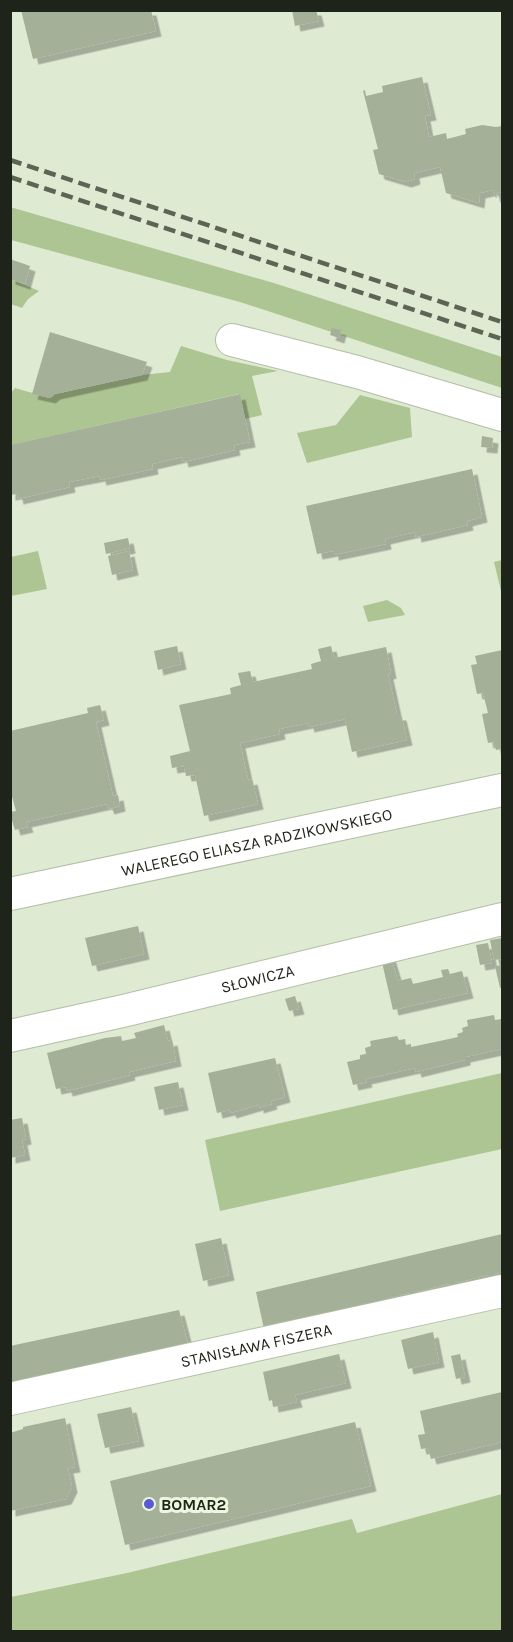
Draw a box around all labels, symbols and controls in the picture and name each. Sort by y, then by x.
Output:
street label: WALEREGO ELIASZA RADZIKOWSKIEGO [119,804,394,880]
street label: SŁOWICZA [219,960,296,996]
street label: STANISŁAWA FISZERA [179,1319,334,1371]
place label: BOMAR2 [161,1495,226,1514]
marker: BOMAR2 [142,1497,156,1511]

